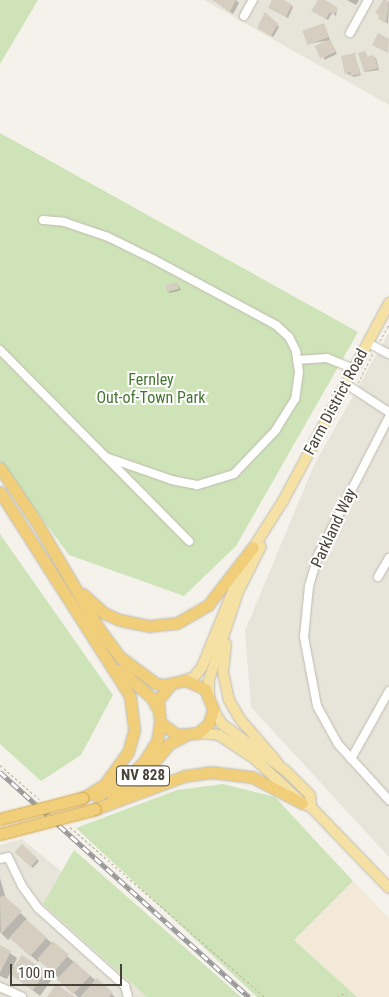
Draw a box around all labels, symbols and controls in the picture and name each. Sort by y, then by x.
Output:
street label: Farm District Road [300,346,372,458]
park label: Fernley Out-of-Town Park [96,370,206,408]
street label: Parkland Way [307,485,361,571]
road number: NV 828 [116,764,170,788]
scale bar [12,954,125,986]
text: 100 m [18,964,55,982]

